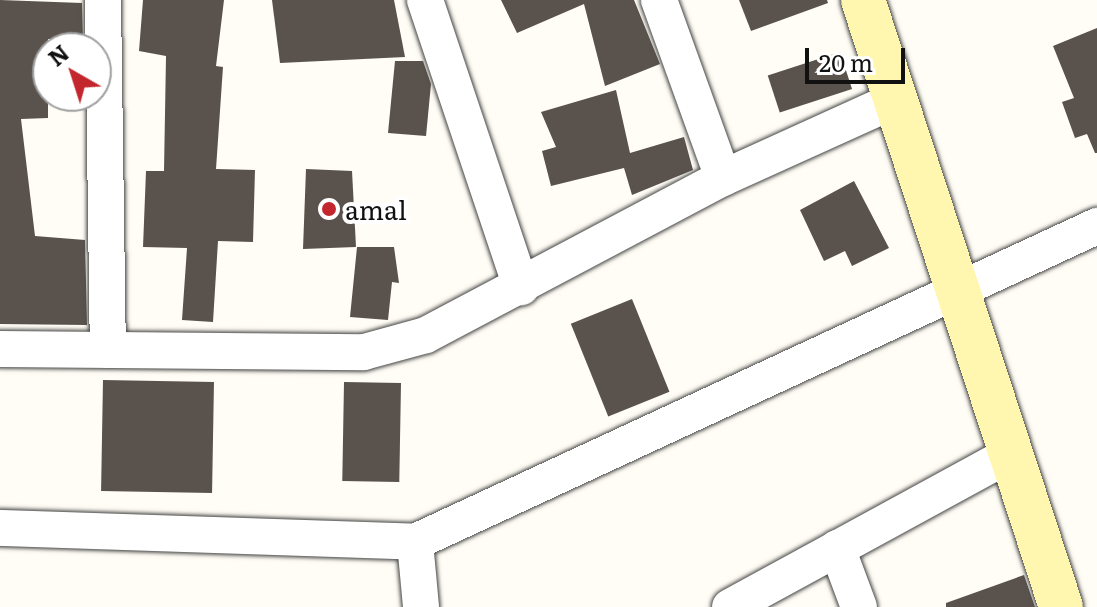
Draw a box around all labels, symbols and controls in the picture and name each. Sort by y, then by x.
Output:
north arrow [32,32,112,112]
scale bar [809,32,909,82]
text: N [40,36,75,73]
text: 20 m [819,44,873,79]
place label: amal [345,193,407,225]
marker: amal [320,200,338,218]

